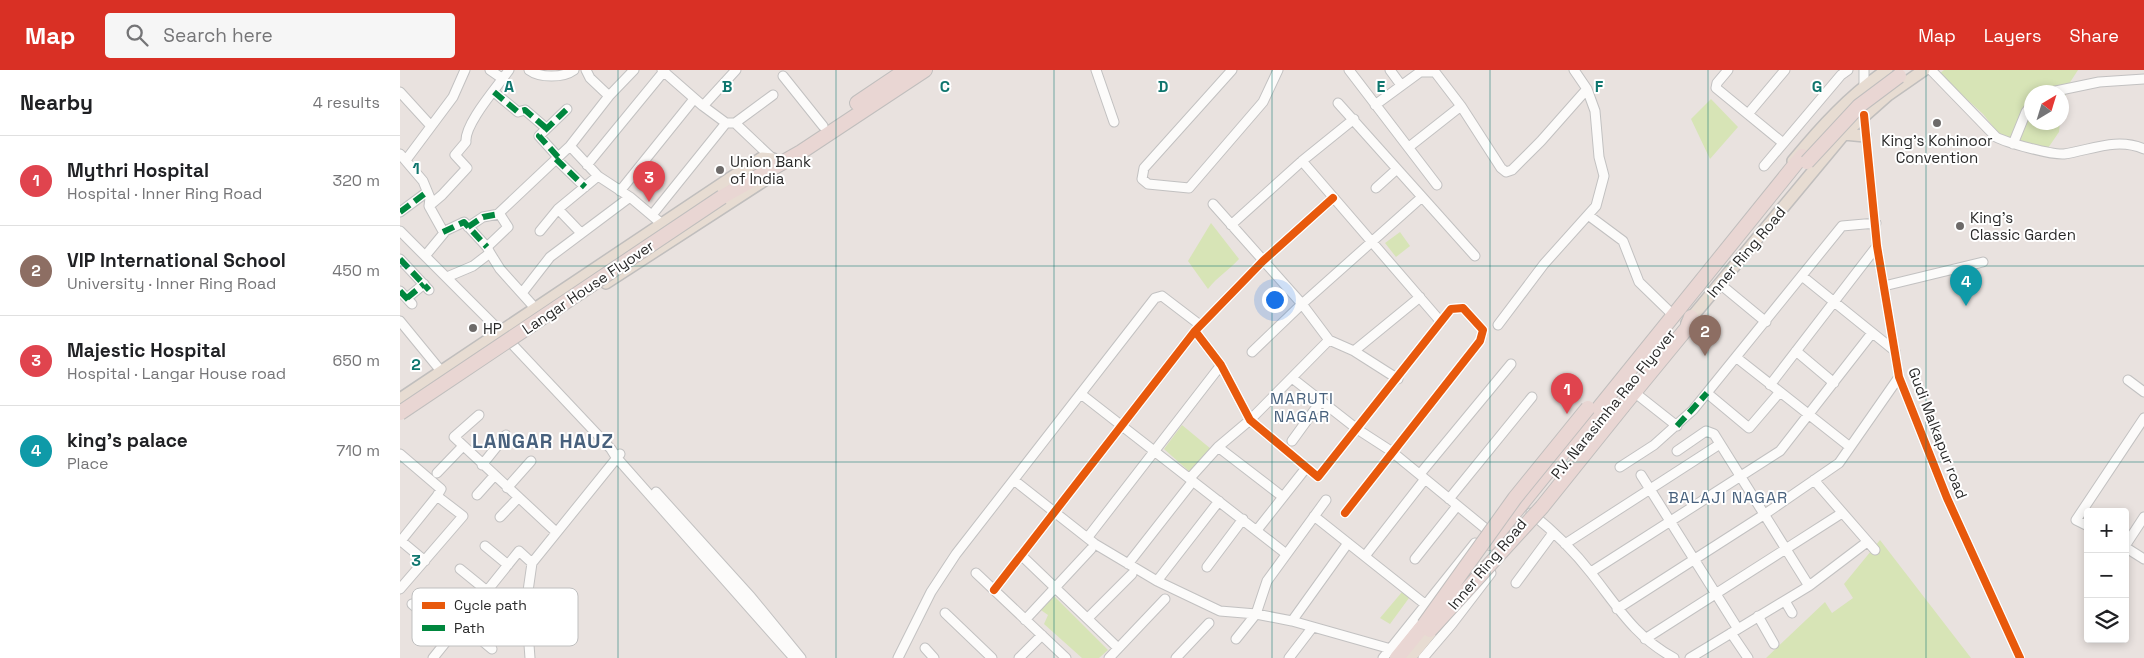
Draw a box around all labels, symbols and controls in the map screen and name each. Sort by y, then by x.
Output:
search box [105,13,455,58]
text: Map [25,20,75,51]
icon: search [123,21,151,49]
text: Search here [163,23,273,48]
text: Map [1918,24,1956,47]
text: Layers [1984,24,2041,47]
text: Share [2069,24,2119,47]
text: A [504,76,514,97]
text: B [722,76,732,97]
text: C [940,76,950,97]
text: D [1158,76,1168,97]
text: E [1377,76,1386,97]
text: F [1595,76,1604,97]
text: G [1812,76,1822,97]
north arrow [2024,85,2069,130]
text: Nearby [20,89,93,116]
text: 4 results [313,92,380,113]
marker: King's Kohinoor Convention [1931,117,1943,129]
place label: King's Kohinoor Convention [1881,131,1993,167]
place label: Union Bank of India [730,152,811,188]
text: Mythri Hospital [67,158,209,183]
text: 1 [412,158,420,179]
pin: 3 [633,161,665,202]
marker: Union Bank of India [714,164,726,176]
text: 1 [32,170,40,191]
text: 320 m [333,170,380,191]
text: Hospital · Inner Ring Road [67,183,262,204]
street label: Inner Ring Road [1702,203,1790,301]
place label: King's Classic Garden [1970,208,2076,244]
marker: King's Classic Garden [1954,220,1966,232]
street label: Langar House Flyover [518,236,658,338]
text: VIP International School [67,248,286,273]
text: 2 [31,260,41,281]
text: 450 m [332,260,380,281]
pin: 4 [1950,265,1982,306]
text: University · Inner Ring Road [67,273,276,294]
your location [1262,287,1288,313]
pin: 2 [1689,315,1721,356]
place label: HP [483,319,502,338]
marker: HP [467,322,479,334]
street label: P.V. Narasimha Rao Flyover [1547,325,1680,483]
text: Majestic Hospital [67,338,226,363]
text: 3 [31,350,41,371]
text: 650 m [332,350,380,371]
text: 2 [411,354,421,375]
text: Hospital · Langar House road [67,363,286,384]
street label: Gudi Malkapur road [1904,365,1972,501]
pin: 1 [1551,373,1583,414]
district label: MARUTI NAGAR [1270,388,1334,427]
text: king's palace [67,428,188,453]
district label: LANGAR HAUZ [472,428,614,454]
text: 4 [31,440,41,461]
text: 710 m [336,440,380,461]
text: Place [67,453,109,474]
district label: BALAJI NAGAR [1668,487,1788,508]
map controls [2084,508,2129,643]
button: + [2084,508,2129,553]
street label: Inner Ring Road [1443,515,1531,613]
text: 3 [411,550,421,571]
button: − [2084,553,2129,598]
legend [412,588,578,646]
text: Cycle path [454,596,527,614]
button: layers [2084,598,2129,643]
text: Path [454,619,485,637]

